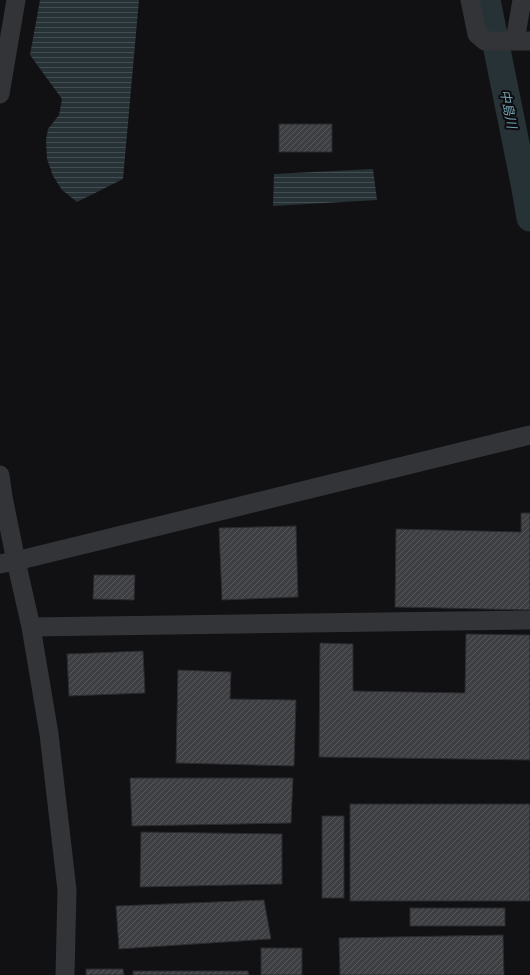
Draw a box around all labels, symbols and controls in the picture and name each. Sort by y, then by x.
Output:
water label: 中島川 [496,89,520,132]

